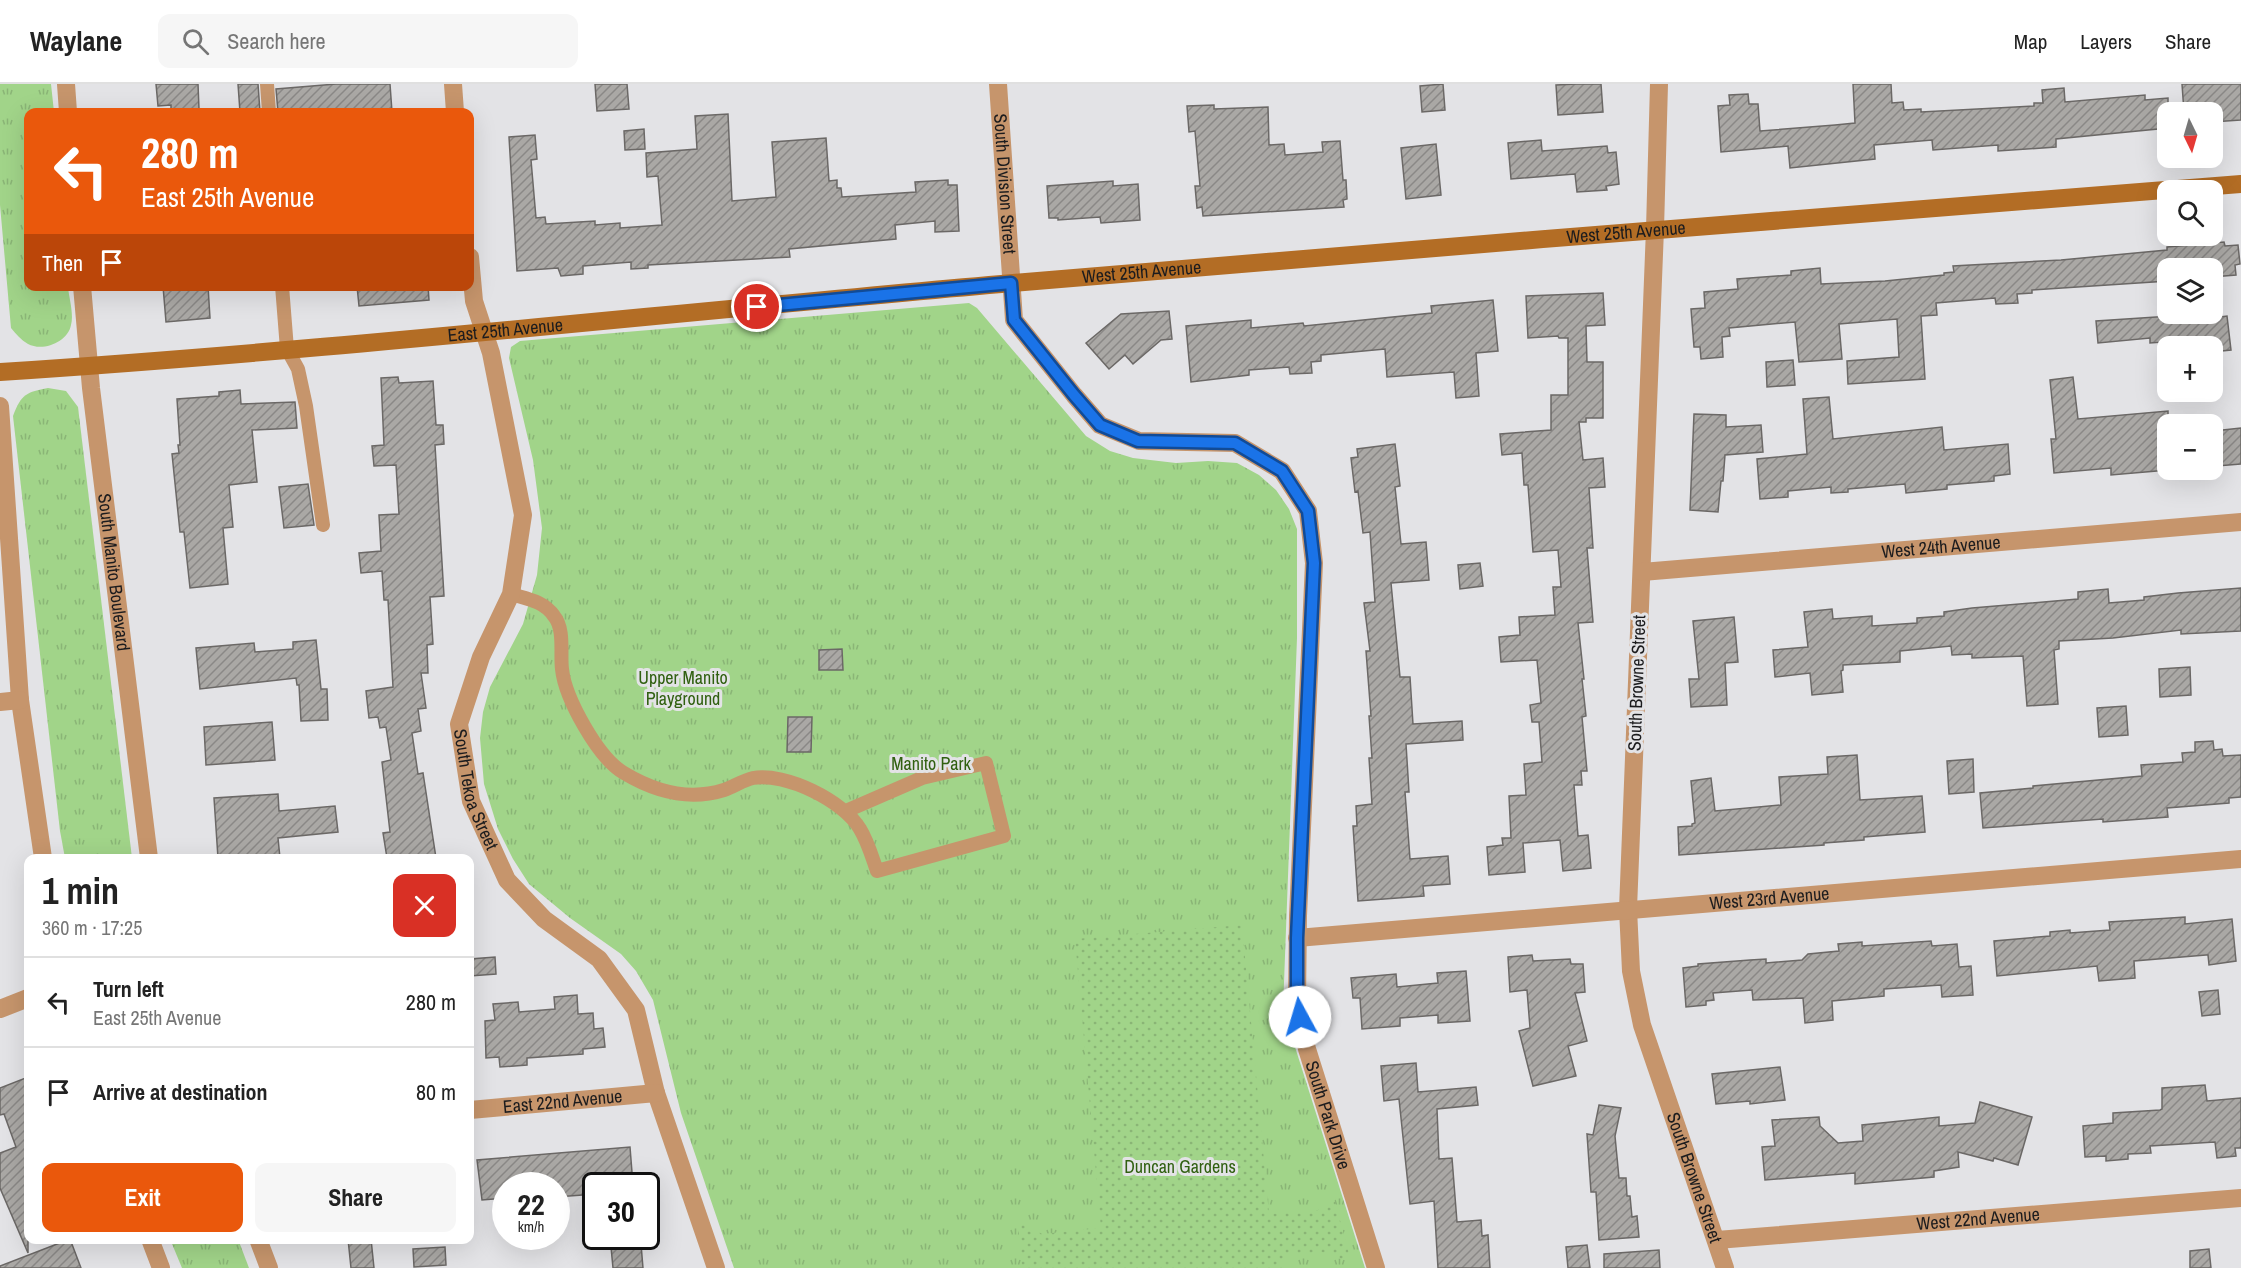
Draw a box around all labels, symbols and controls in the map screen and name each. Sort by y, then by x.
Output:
search box [158,14,578,68]
text: Waylane [30,22,122,60]
icon: search [179,25,212,58]
text: Search here [227,26,326,56]
text: Map [2014,27,2047,56]
text: Layers [2080,27,2132,56]
text: Share [2165,27,2211,56]
north arrow [2157,102,2223,168]
map controls [2157,102,2223,480]
street label: South Division Street [988,113,1022,255]
text: 280 m [141,125,239,181]
icon: left [42,132,120,210]
text: East 25th Avenue [141,179,314,215]
button: search [2157,180,2223,246]
street label: West 25th Avenue [1565,215,1687,249]
icon: arrive [95,246,128,279]
text: Then [42,248,83,278]
street label: West 25th Avenue [1081,254,1202,289]
button: layers [2157,258,2223,324]
pin [731,281,782,332]
icon: arrive [740,290,773,323]
street label: East 25th Avenue [446,312,564,348]
button: + [2157,336,2223,402]
button: − [2157,414,2223,480]
street label: South Manito Boulevard [92,492,136,652]
street label: West 24th Avenue [1880,529,2001,564]
street label: South Browne Street [1622,614,1651,751]
park label: Upper Manito Playground [638,665,728,711]
street label: South Tekoa Street [448,727,505,854]
park label: Manito Park [891,751,971,776]
text: 1 min [42,867,119,915]
button: close [393,874,456,937]
street label: West 23rd Avenue [1708,881,1830,915]
text: 360 m · 17:25 [42,914,142,941]
text: Turn left [93,974,164,1004]
position arrow [1268,985,1332,1049]
icon: left [42,986,75,1019]
text: 280 m [406,987,456,1017]
text: East 25th Avenue [93,1004,221,1031]
street label: South Park Drive [1299,1058,1357,1172]
icon: arrive [42,1076,75,1109]
text: Arrive at destination [93,1077,267,1107]
text: 80 m [416,1077,456,1107]
street label: East 22nd Avenue [502,1083,623,1119]
street label: South Browne Street [1661,1109,1728,1246]
park label: Duncan Gardens [1124,1154,1236,1179]
button: Exit [42,1163,243,1232]
button: Share [255,1163,456,1232]
speed limit sign: 30 [582,1172,660,1250]
text: 22 [517,1184,545,1224]
street label: West 22nd Avenue [1916,1201,2041,1236]
text: km/h [518,1216,544,1237]

